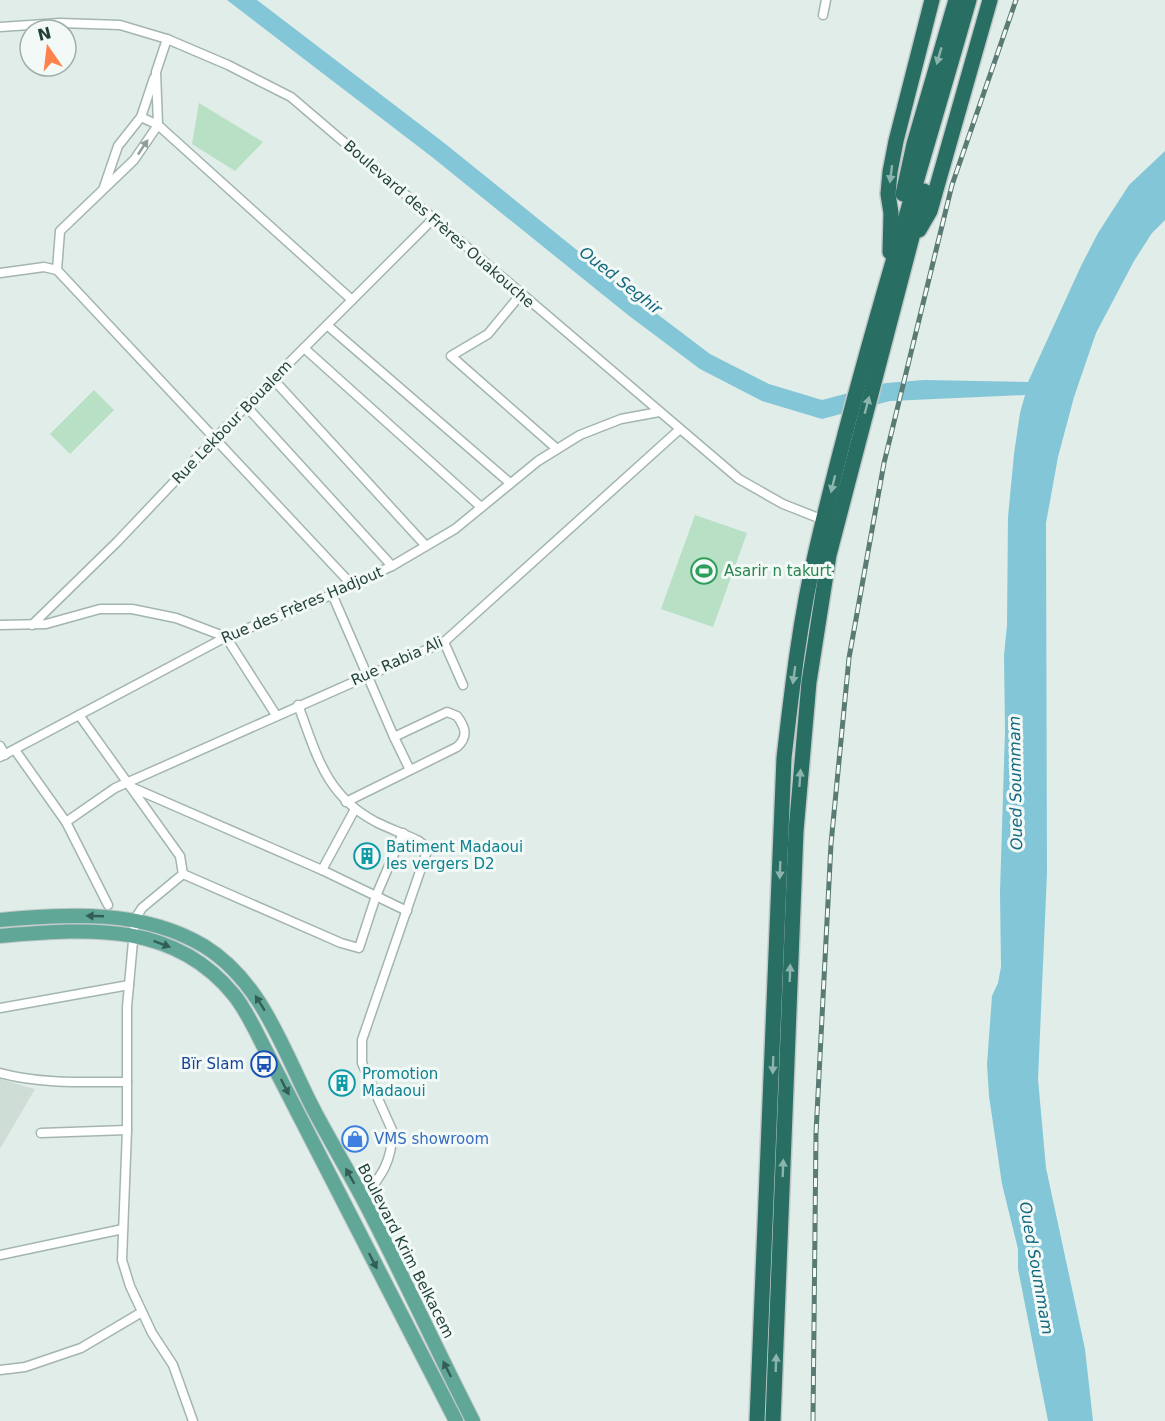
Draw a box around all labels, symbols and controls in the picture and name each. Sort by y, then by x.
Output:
north arrow [18,18,78,78]
text: N [36,23,53,45]
one-way arrow [934,47,943,65]
street label: Boulevard des Frères Ouakouche [340,136,538,312]
one-way arrow [137,140,149,156]
one-way arrow [886,165,895,184]
water label: Oued Seghir [576,242,667,319]
street label: Rue Lekbour Boualem [168,357,296,487]
one-way arrow [863,396,873,414]
one-way arrow [828,475,838,494]
sports icon: Asarir n takurt [689,556,719,586]
place label: Asarir n takurt [724,562,832,580]
street label: Rue des Frères Hadjout [219,563,386,647]
street label: Rue Rabia Ali [348,633,446,689]
one-way arrow [790,666,799,685]
water label: Oued Soummam [1005,716,1026,850]
one-way arrow [795,769,805,788]
place label: Batiment Madaoui les vergers D2 [386,838,523,873]
building icon: Batiment Madaoui les vergers D2 [352,841,382,871]
one-way arrow [776,860,785,879]
one-way arrow [85,912,104,921]
one-way arrow [153,939,171,949]
one-way arrow [785,963,795,982]
one-way arrow [255,995,266,1011]
bus stop icon: Bïr Slam [249,1049,279,1079]
place label: Bïr Slam [181,1055,244,1073]
one-way arrow [768,1055,777,1074]
place label: Promotion Madaoui [362,1065,438,1100]
building icon: Promotion Madaoui [327,1068,357,1098]
one-way arrow [280,1079,290,1096]
shop icon: VMS showroom [340,1124,370,1154]
place label: VMS showroom [374,1130,489,1148]
one-way arrow [778,1158,788,1177]
street label: Boulevard Krim Belkacem [354,1161,458,1341]
one-way arrow [345,1167,355,1184]
water label: Oued Soummam [1015,1200,1058,1336]
one-way arrow [369,1252,378,1269]
one-way arrow [771,1353,780,1372]
one-way arrow [442,1360,452,1377]

